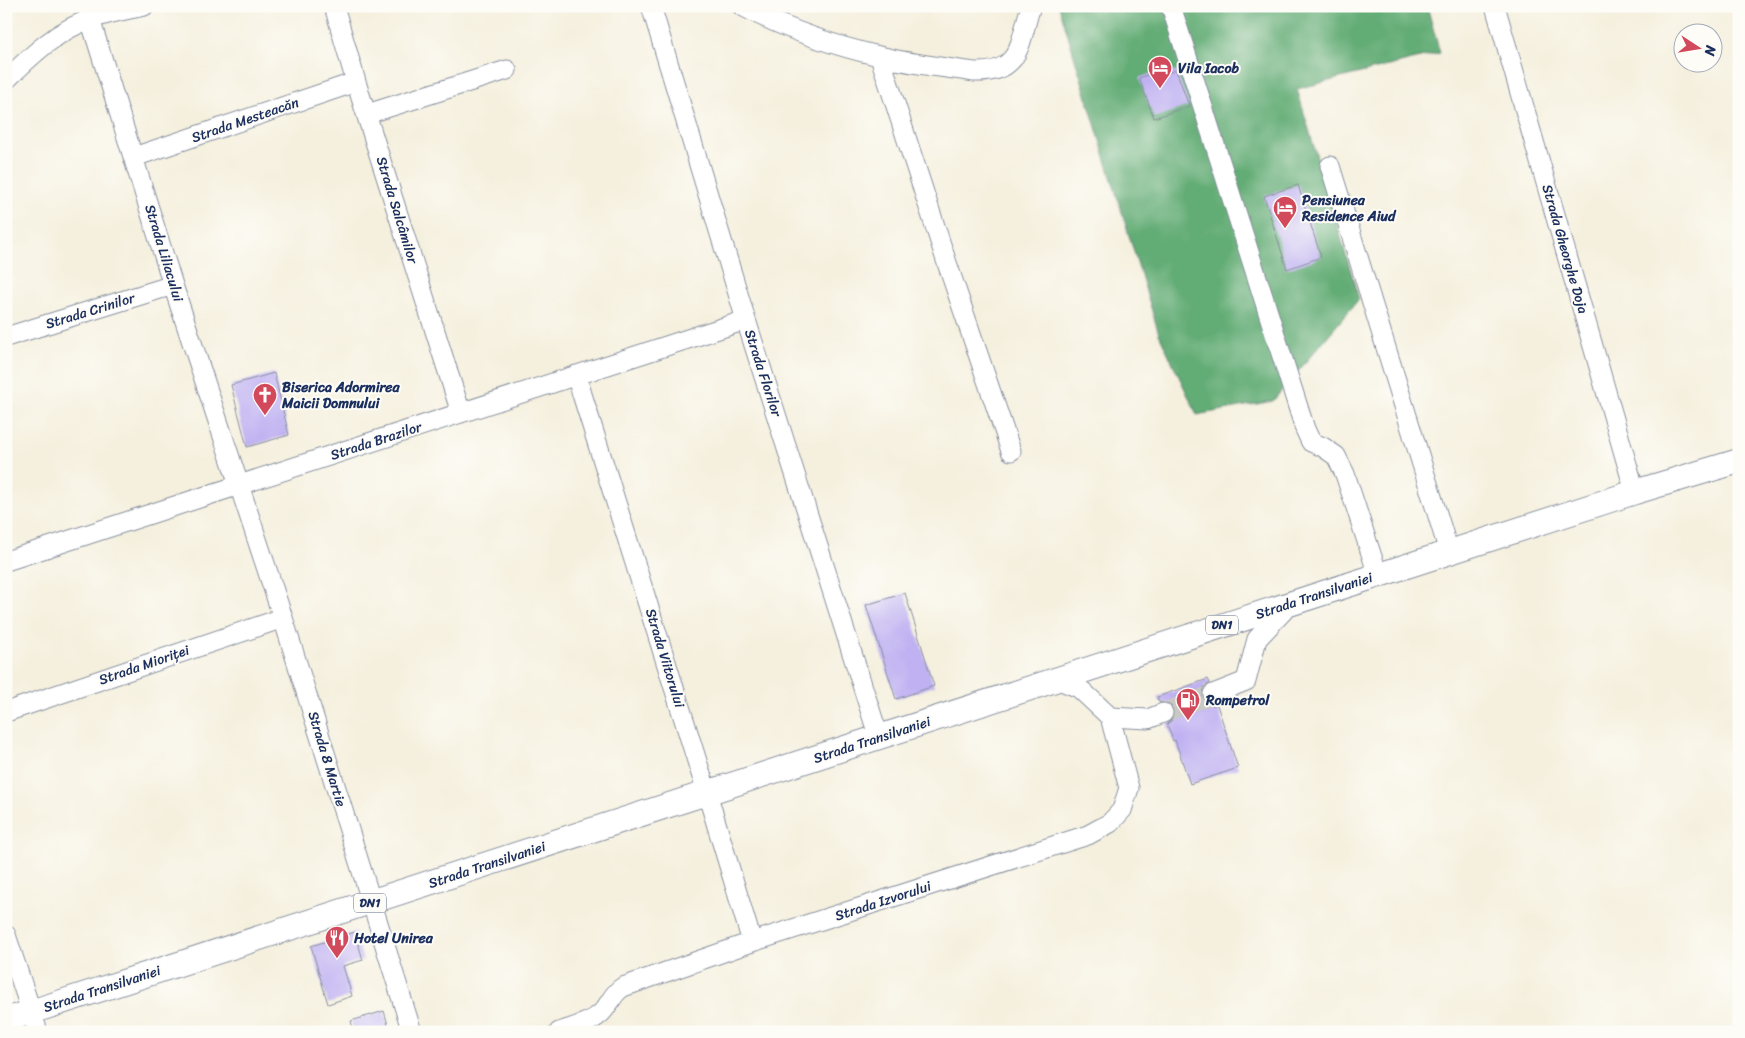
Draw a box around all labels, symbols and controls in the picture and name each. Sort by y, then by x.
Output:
north arrow [1672,22,1722,72]
text: N [1697,42,1724,58]
hotel icon: Vila Iacob [1147,55,1173,89]
place label: Vila Iacob [1178,56,1240,81]
street label: Strada Mesteacăn [188,90,303,150]
street label: Strada Salcâmilor [369,153,426,268]
street label: Strada Gheorghe Doja [1535,181,1595,317]
place label: Pensiunea Residence Aiud [1301,188,1397,229]
hotel icon: Pensiunea Residence Aiud [1272,195,1298,229]
street label: Strada Liliacului [137,201,191,306]
street label: Strada Crinilor [42,285,139,336]
street label: Strada Florilor [737,326,789,421]
place label: Biserica Adormirea Maicii Domnului [281,375,401,416]
church icon: Biserica Adormirea Maicii Domnului [252,382,278,416]
street label: Strada Brazilor [327,414,426,468]
street label: Strada Transilvaniei [1252,565,1377,627]
street label: Strada Viitorului [638,605,692,712]
road number: DN1 [1206,616,1238,634]
street label: Strada Mioriței [95,637,194,692]
fuel station icon: Rompetrol [1175,687,1201,721]
place label: Rompetrol [1205,688,1270,713]
street label: Strada 8 Martie [301,708,353,810]
street label: Strada Transilvaniei [810,709,935,771]
street label: Strada Transilvaniei [425,834,550,896]
street label: Strada Izvorului [832,873,935,928]
road number: DN1 [354,894,386,912]
restaurant icon: Hotel Unirea [324,925,350,959]
place label: Hotel Unirea [353,926,434,951]
street label: Strada Transilvaniei [40,958,165,1020]

